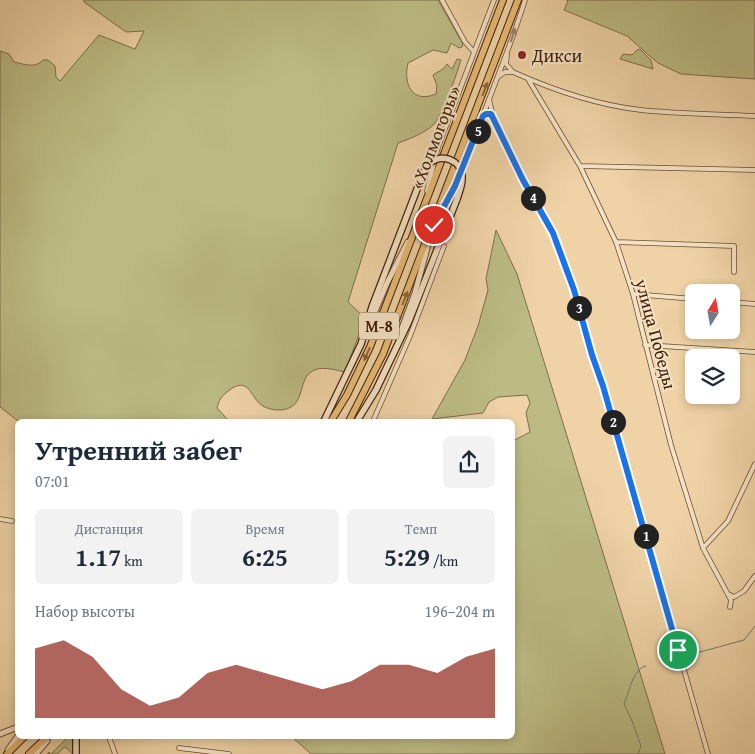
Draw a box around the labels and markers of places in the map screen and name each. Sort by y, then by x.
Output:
place label: Дикси [531,42,583,69]
marker: Дикси [516,49,528,61]
pin: 5 [466,118,490,144]
pin: 4 [520,186,546,210]
pin [413,204,455,246]
pin: 3 [566,296,592,320]
pin: 2 [600,410,626,434]
pin: 1 [634,524,658,548]
pin [657,629,699,671]

